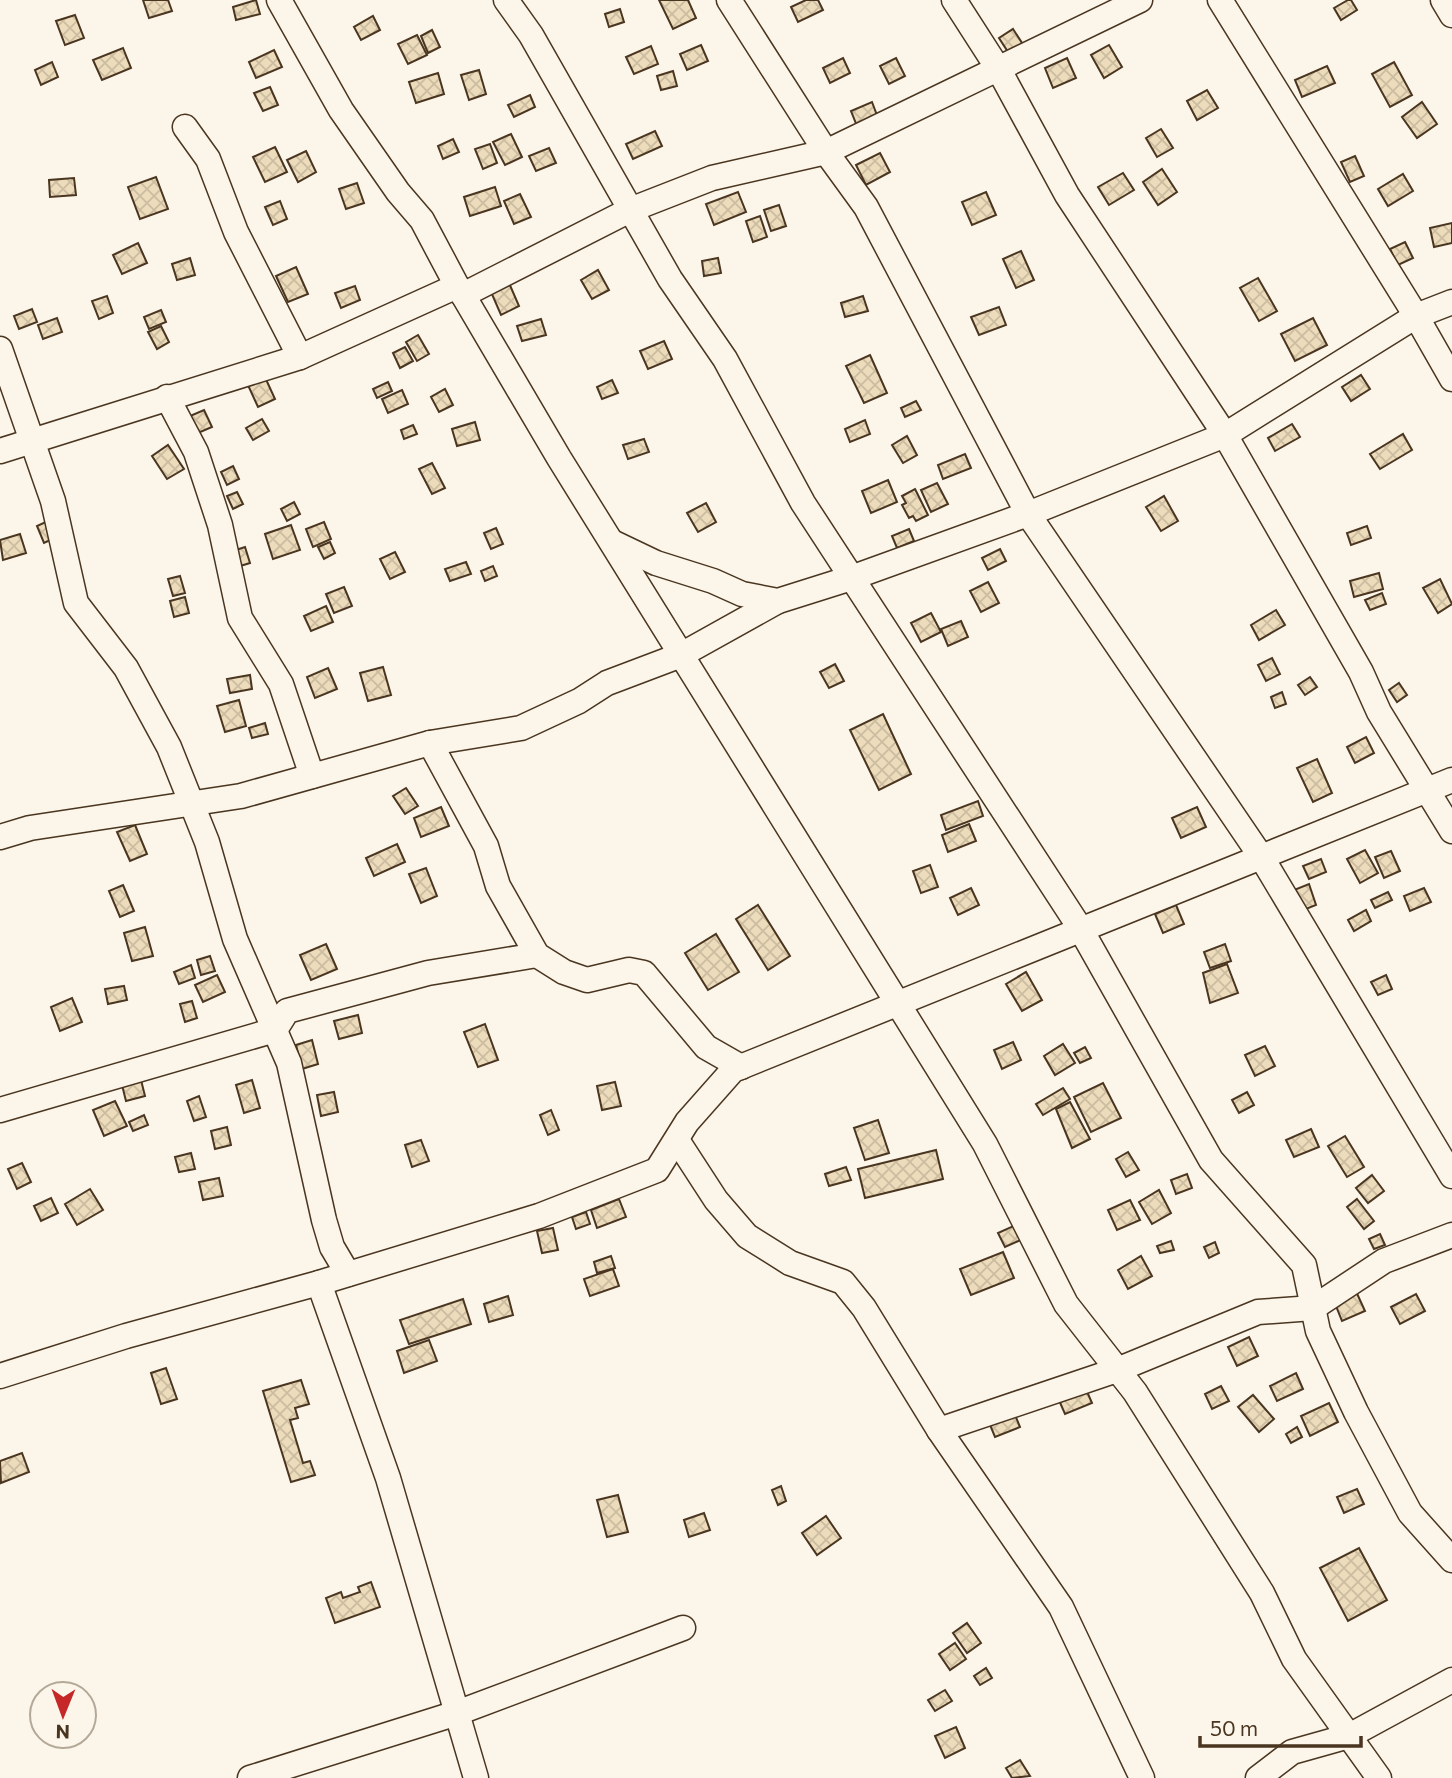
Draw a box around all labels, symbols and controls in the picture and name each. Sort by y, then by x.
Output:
north arrow [28,1680,98,1750]
scale bar [1200,1704,1361,1748]
text: 50 m [1210,1715,1258,1740]
text: N [55,1721,70,1744]

